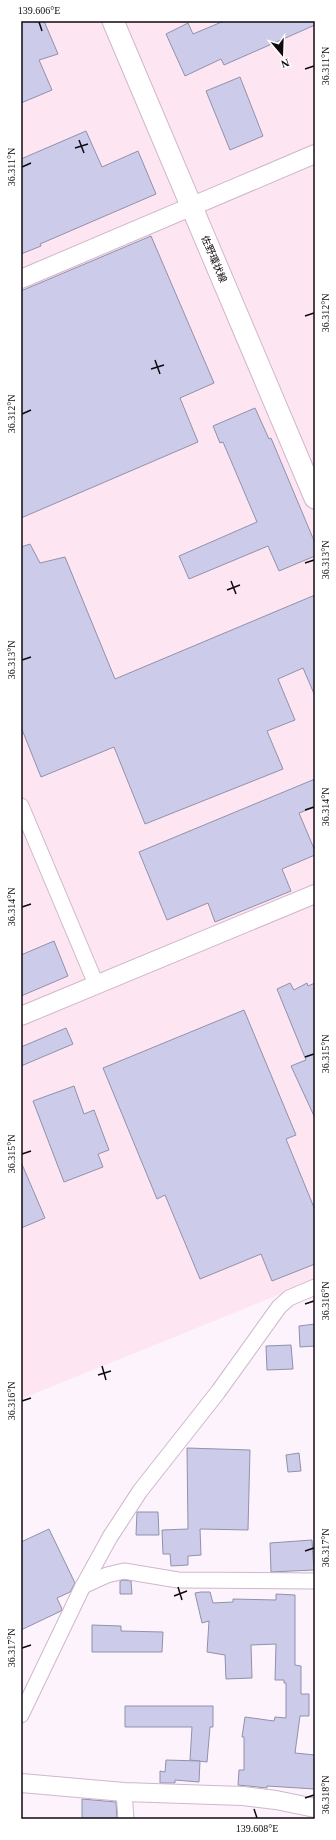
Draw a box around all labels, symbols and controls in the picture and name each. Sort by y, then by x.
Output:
text: 139.606°E [18,5,60,16]
north arrow [262,34,302,74]
text: 36.311°N [320,47,331,85]
text: N [279,56,291,70]
text: 36.311°N [6,148,17,186]
street label: 佐野環状線 [199,234,229,284]
text: 36.312°N [320,294,331,332]
text: 36.312°N [6,395,17,433]
text: 36.313°N [320,541,331,579]
text: 36.313°N [6,641,17,679]
text: 36.314°N [320,788,331,826]
text: 36.314°N [6,888,17,926]
text: 36.315°N [320,1035,331,1073]
text: 36.315°N [6,1135,17,1173]
text: 36.316°N [320,1282,331,1320]
text: 36.316°N [6,1382,17,1420]
text: 36.317°N [320,1529,331,1567]
text: 36.317°N [6,1629,17,1667]
text: 36.318°N [320,1776,331,1814]
text: 139.608°E [236,1823,278,1834]

